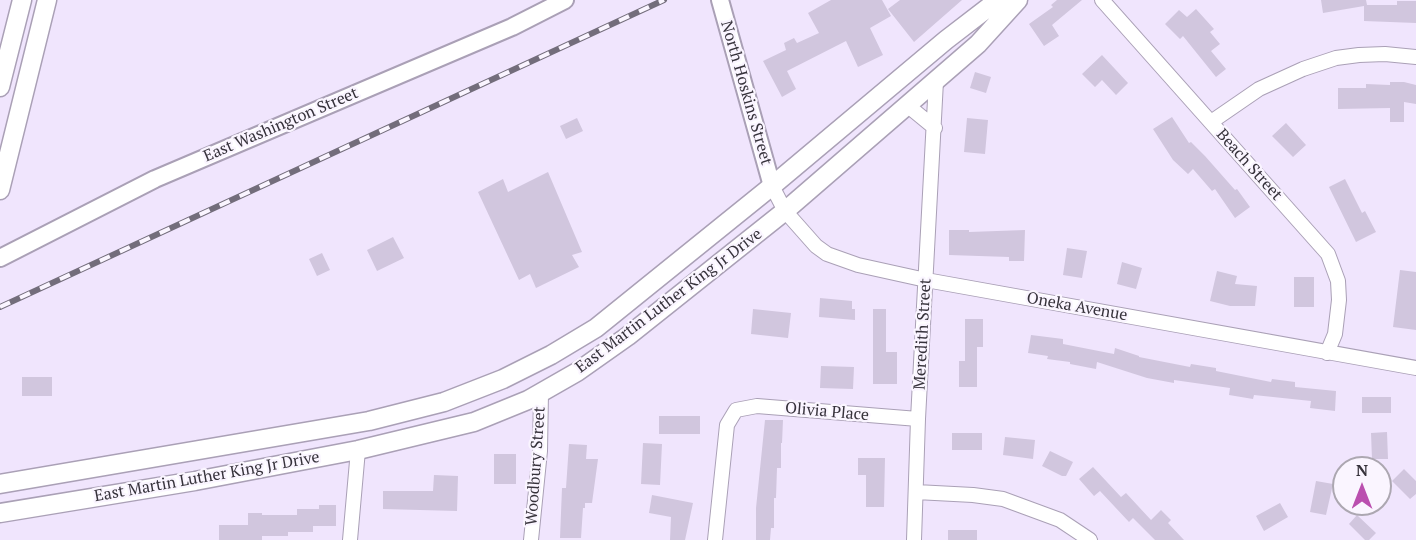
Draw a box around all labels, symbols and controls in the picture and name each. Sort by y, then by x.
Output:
street label: North Hoskins Street [716,19,776,167]
street label: East Washington Street [201,84,361,166]
street label: Beach Street [1212,125,1286,205]
street label: East Martin Luther King Jr Drive [572,225,766,377]
street label: Meredith Street [910,278,936,390]
street label: Oneka Avenue [1025,289,1129,325]
street label: Olivia Place [784,399,870,425]
street label: Woodbury Street [522,406,550,526]
street label: East Martin Luther King Jr Drive [93,448,321,506]
north arrow [1332,456,1392,516]
text: N [1356,459,1368,481]

